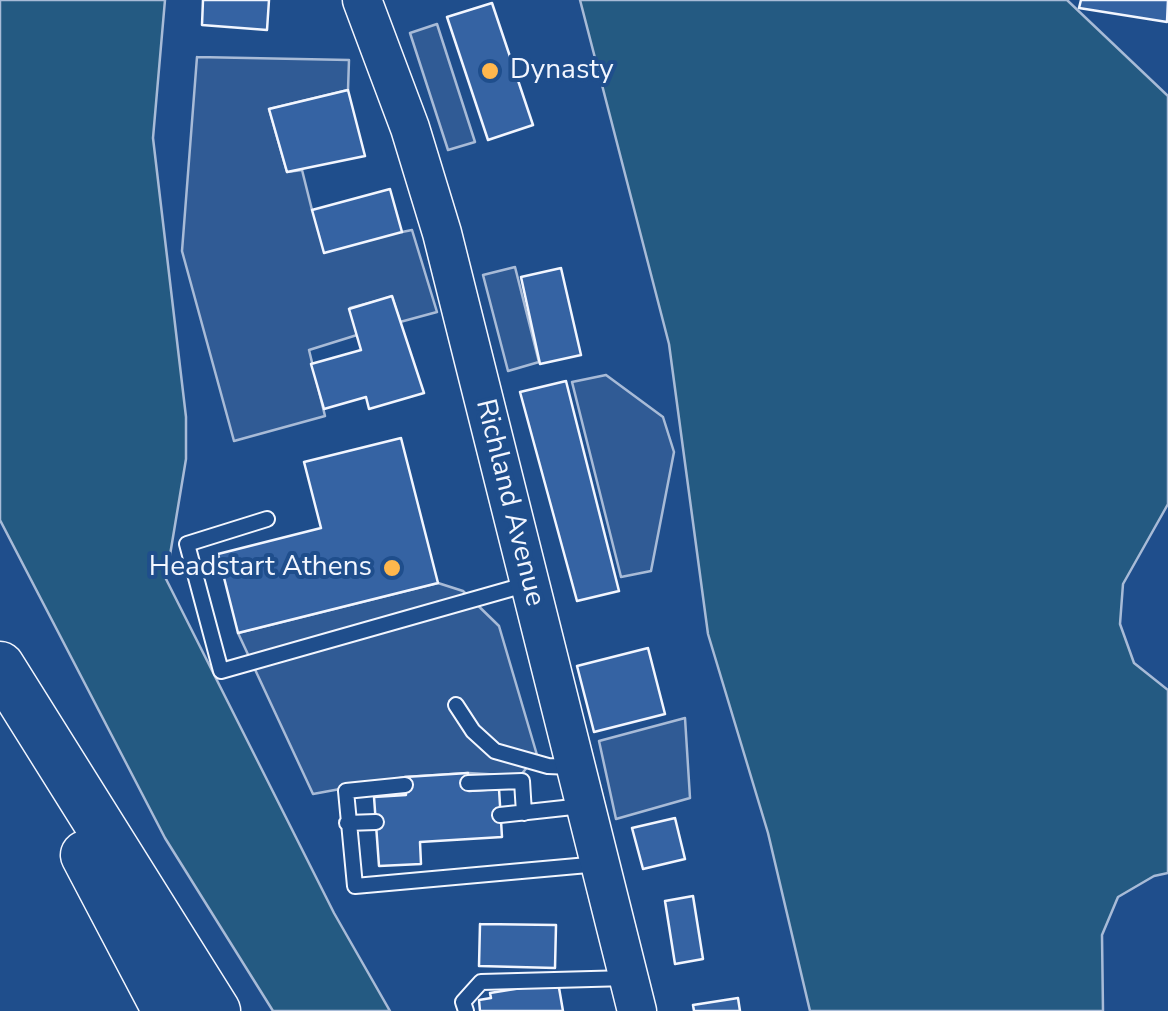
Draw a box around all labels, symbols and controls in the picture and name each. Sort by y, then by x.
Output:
place label: Dynasty [510,54,614,88]
marker: Dynasty [479,60,501,82]
street label: Richland Avenue [467,396,551,610]
place label: Headstart Athens [149,551,372,585]
marker: Headstart Athens [381,557,403,579]

